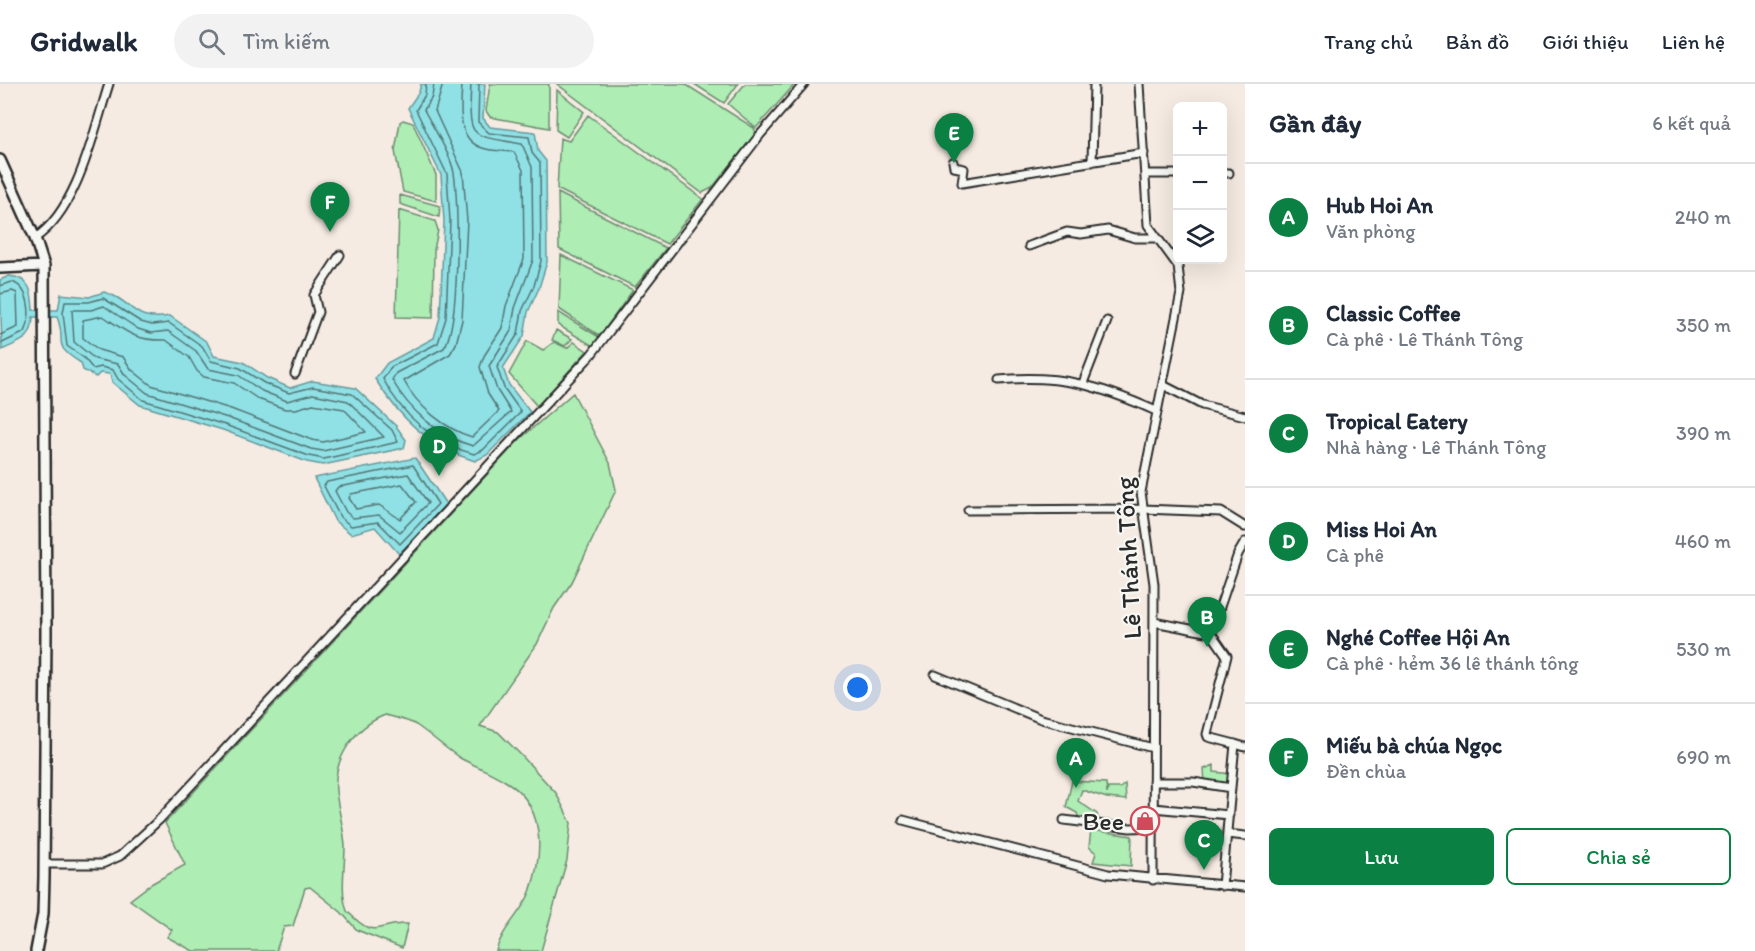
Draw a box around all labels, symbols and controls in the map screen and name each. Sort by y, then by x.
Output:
search box [174,14,594,68]
text: Gridwalk [30,24,138,58]
icon: search [195,25,228,58]
text: Tìm kiếm [243,28,330,55]
text: Trang chủ [1324,29,1413,54]
text: Bản đồ [1446,29,1509,54]
text: Giới thiệu [1542,29,1629,54]
text: Liên hệ [1662,29,1725,54]
map controls [1173,102,1227,264]
button: + [1173,102,1227,156]
text: Gần đây [1269,107,1361,139]
text: 6 kết quả [1652,111,1731,135]
pin: E [934,113,974,163]
button: − [1173,156,1227,210]
pin: F [310,182,350,232]
text: Hub Hoi An [1326,192,1433,219]
text: A [1282,205,1295,229]
text: 240 m [1675,205,1731,229]
button: layers [1173,210,1227,264]
text: Văn phòng [1326,219,1415,243]
text: Classic Coffee [1326,300,1461,327]
text: B [1282,313,1295,337]
text: 350 m [1676,313,1731,337]
text: Cà phê · Lê Thánh Tông [1326,327,1523,351]
text: Tropical Eatery [1326,408,1467,435]
text: C [1282,421,1295,445]
text: 390 m [1676,421,1731,445]
pin: D [420,426,458,476]
text: Nhà hàng · Lê Thánh Tông [1326,435,1546,459]
street label: Lê Thánh Tông [1108,475,1148,640]
text: Miss Hoi An [1326,516,1437,543]
text: D [1282,529,1295,553]
text: 460 m [1675,529,1731,553]
text: Cà phê [1326,543,1384,567]
pin: B [1188,598,1226,647]
text: Nghé Coffee Hội An [1326,624,1510,651]
text: E [1283,637,1294,661]
text: 530 m [1676,637,1731,661]
text: Cà phê · hẻm 36 lê thánh tông [1326,651,1578,675]
your location [843,673,872,702]
text: Miếu bà chúa Ngọc [1326,732,1502,759]
pin: A [1056,738,1096,788]
text: F [1283,745,1294,769]
text: 690 m [1676,745,1731,769]
text: Đền chùa [1326,759,1406,783]
place label: Bee [1082,805,1124,837]
shop icon: Bee [1129,805,1161,837]
pin: C [1184,820,1224,870]
button: Lưu [1269,828,1494,885]
button: Chia sẻ [1506,828,1731,885]

